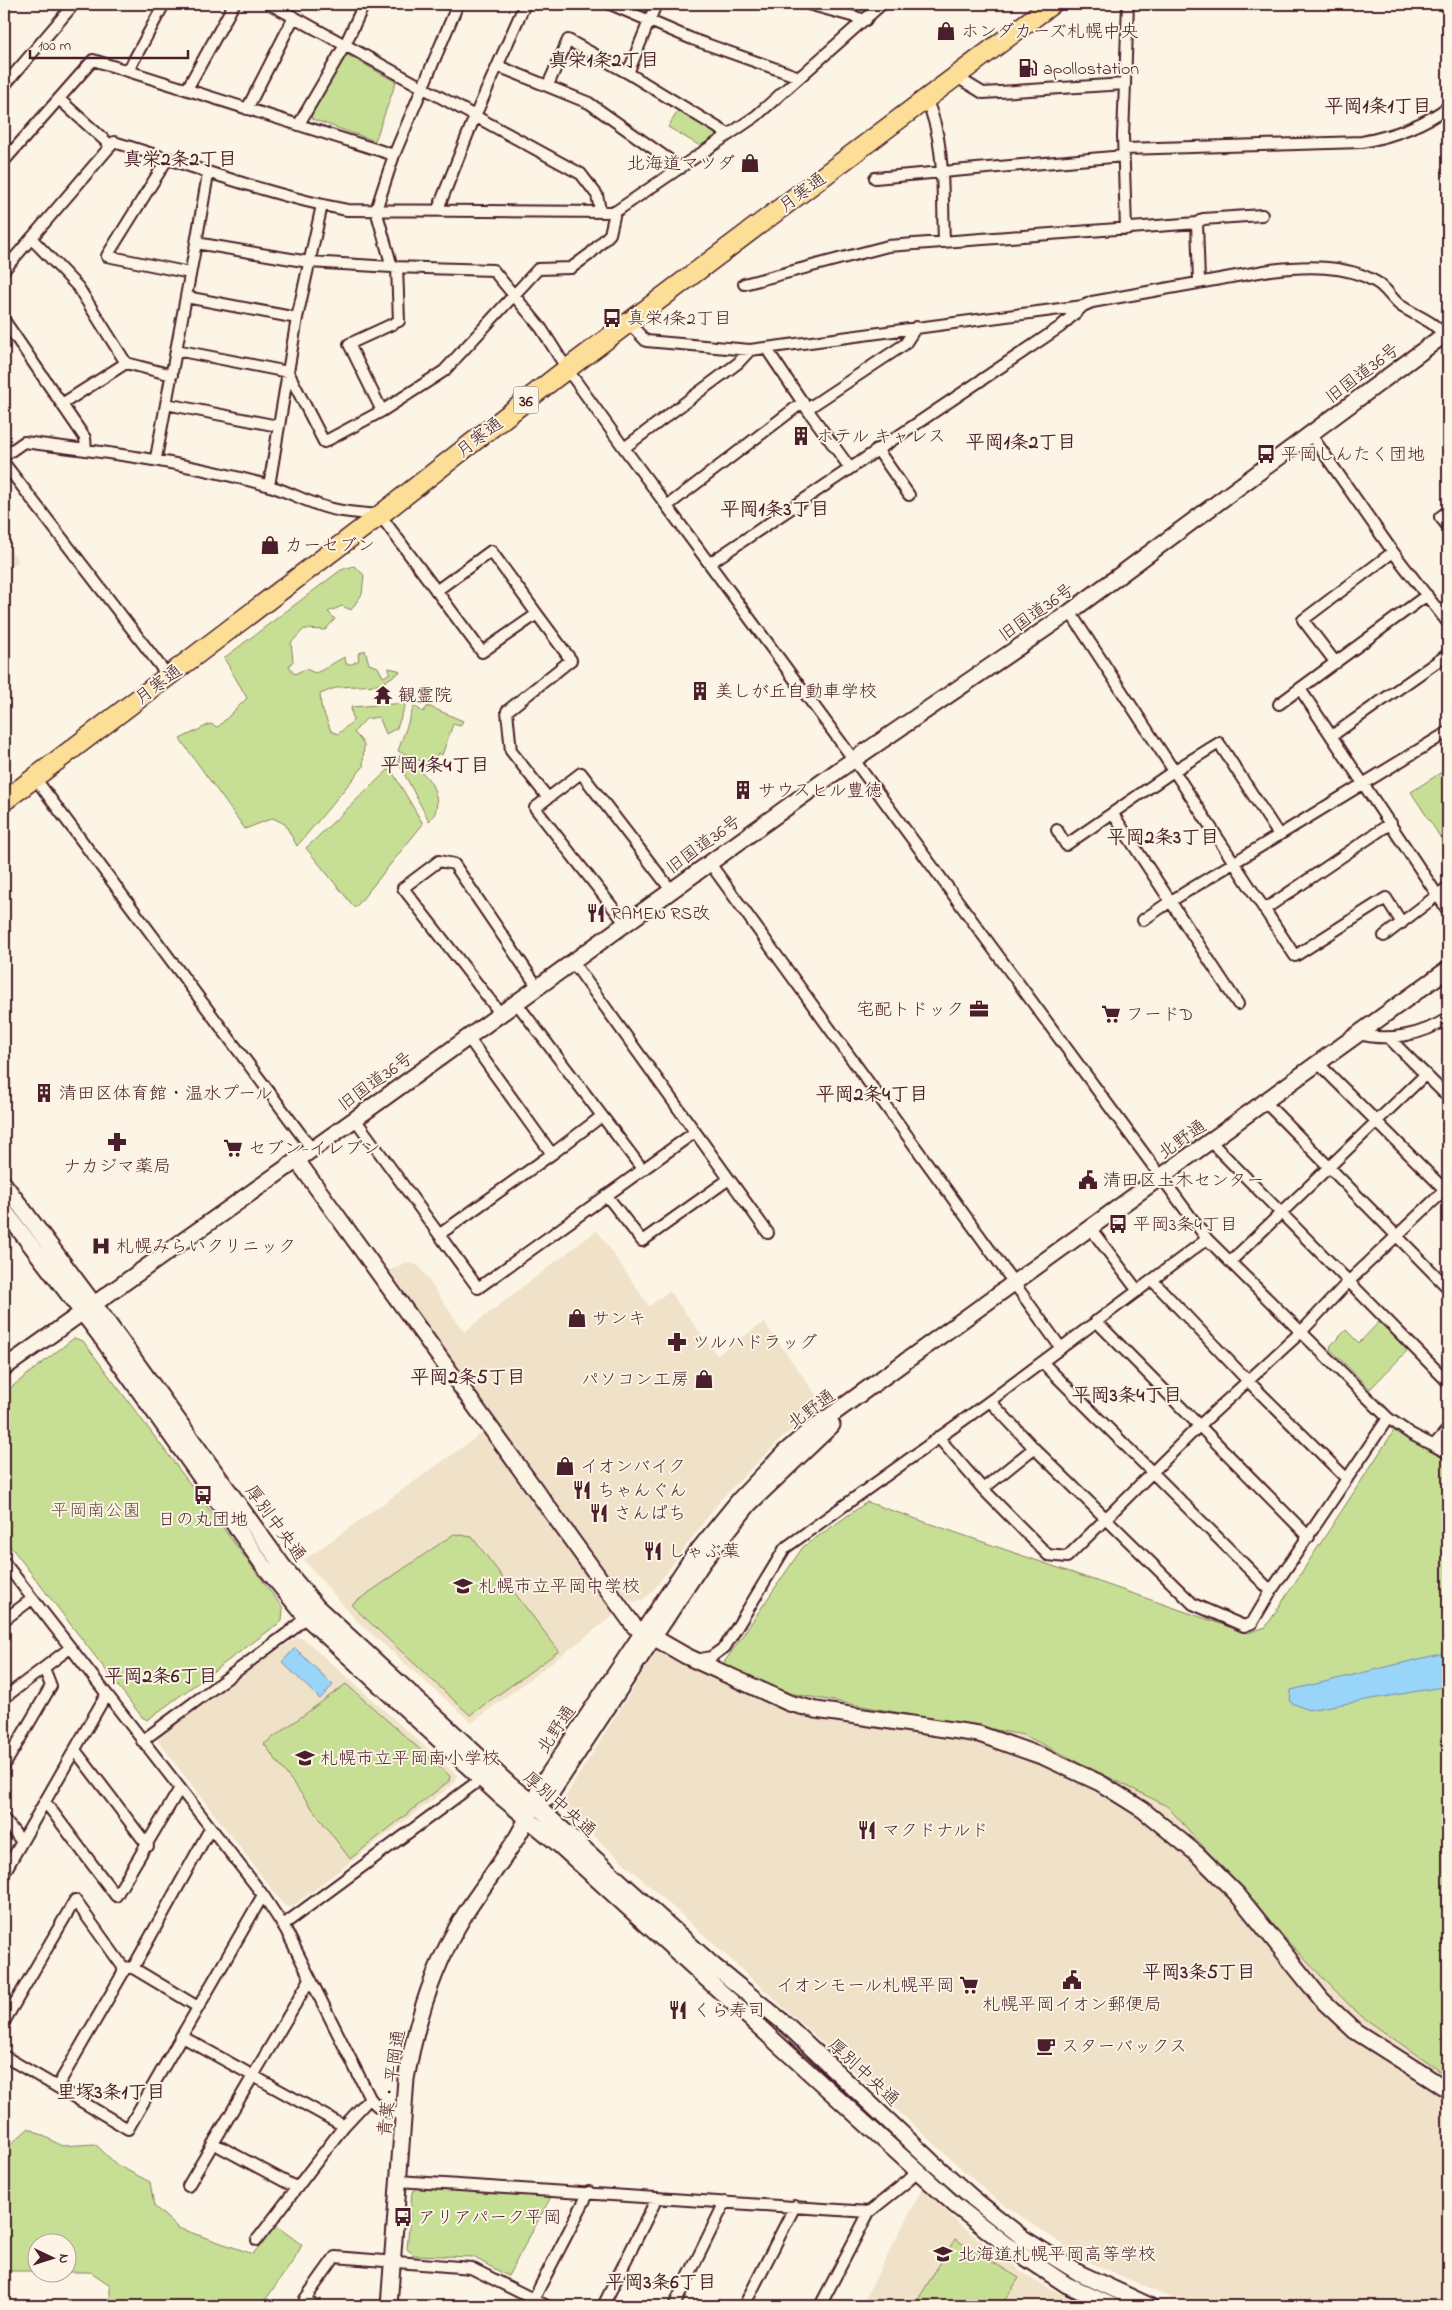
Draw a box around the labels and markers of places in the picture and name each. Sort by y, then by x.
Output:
shop icon: ホンダカーズ札幌中央 [935,20,957,42]
place label: ホンダカーズ札幌中央 [961,20,1139,46]
fuel station icon: apollostation [1017,57,1039,79]
place label: apollostation [1043,57,1139,83]
place label: 北海道マツダ [627,152,735,178]
shop icon: 北海道マツダ [739,152,761,174]
bus stop icon: 真栄1条2丁目 [601,307,623,329]
place label: 真栄1条2丁目 [627,307,732,333]
building icon: ホテル キャレス [790,425,812,447]
place label: ホテル キャレス [816,425,946,451]
bus stop icon: 平岡しんたく団地 [1255,443,1277,465]
place label: 平岡しんたく団地 [1281,443,1425,469]
shop icon: カーセブン [259,534,281,556]
place label: カーセブン [285,534,375,560]
building icon: 美しが丘自動車学校 [689,680,711,702]
place label: 美しが丘自動車学校 [715,680,877,706]
temple icon: 観霊院 [372,684,394,706]
place label: 観霊院 [398,684,452,710]
building icon: サウスヒル豊徳 [732,779,754,801]
place label: サウスヒル豊徳 [758,779,883,805]
restaurant icon: RAMEN RS改 [585,902,607,924]
place label: RAMEN RS改 [611,902,710,928]
place label: 宅配トドック [856,998,964,1024]
office icon: 宅配トドック [968,998,990,1020]
supermarket icon: フードD [1100,1003,1122,1025]
place label: フードD [1126,1003,1193,1029]
building icon: 清田区体育館・温水プール [33,1082,55,1104]
place label: 清田区体育館・温水プール [59,1082,273,1108]
pharmacy icon: ナカジマ薬局 [106,1131,128,1153]
supermarket icon: セブン-イレブン [222,1137,244,1159]
place label: セブン-イレブン [248,1137,381,1163]
place label: ナカジマ薬局 [63,1155,171,1181]
public building icon: 清田区土木センター [1077,1169,1099,1191]
place label: 清田区土木センター [1103,1169,1264,1195]
bus stop icon: 平岡3条4丁目 [1107,1213,1129,1235]
place label: 平岡3条4丁目 [1133,1213,1238,1239]
hospital icon: 札幌みらいクリニック [90,1235,112,1257]
place label: 札幌みらいクリニック [116,1235,296,1261]
shop icon: サンキ [566,1307,588,1329]
place label: サンキ [592,1307,646,1333]
pharmacy icon: ツルハドラッグ [666,1331,688,1353]
place label: ツルハドラッグ [692,1331,817,1357]
place label: パソコン工房 [581,1368,689,1394]
shop icon: パソコン工房 [693,1368,715,1390]
shop icon: イオンバイク [554,1455,576,1477]
place label: イオンバイク [580,1455,686,1481]
restaurant icon: ちゃんぐん [571,1479,593,1501]
place label: ちゃんぐん [597,1479,687,1505]
bus stop icon: 日の丸団地 [192,1484,214,1506]
restaurant icon: さんぱち [588,1502,610,1524]
place label: さんぱち [614,1502,686,1528]
place label: 日の丸団地 [158,1508,248,1534]
restaurant icon: しゃぶ葉 [642,1540,664,1562]
place label: しゃぶ葉 [668,1540,740,1566]
school or university icon: 札幌市立平岡中学校 [452,1575,474,1597]
place label: 札幌市立平岡中学校 [478,1575,640,1601]
school or university icon: 札幌市立平岡南小学校 [294,1747,316,1769]
place label: 札幌市立平岡南小学校 [320,1747,500,1773]
restaurant icon: マクドナルド [856,1819,878,1841]
place label: マクドナルド [882,1819,989,1845]
public building icon: 札幌平岡イオン郵便局 [1061,1969,1083,1991]
place label: イオンモール札幌平岡 [776,1974,954,2000]
supermarket icon: イオンモール札幌平岡 [958,1974,980,1996]
place label: 札幌平岡イオン郵便局 [982,1993,1162,2019]
restaurant icon: くら寿司 [667,1999,689,2021]
place label: くら寿司 [693,1999,765,2025]
cafe icon: スターバックス [1035,2035,1057,2057]
place label: スターバックス [1061,2035,1187,2061]
bus stop icon: アリアパーク平岡 [392,2206,414,2228]
place label: アリアパーク平岡 [418,2206,561,2232]
school or university icon: 北海道札幌平岡高等学校 [932,2243,954,2265]
place label: 北海道札幌平岡高等学校 [958,2243,1156,2269]

